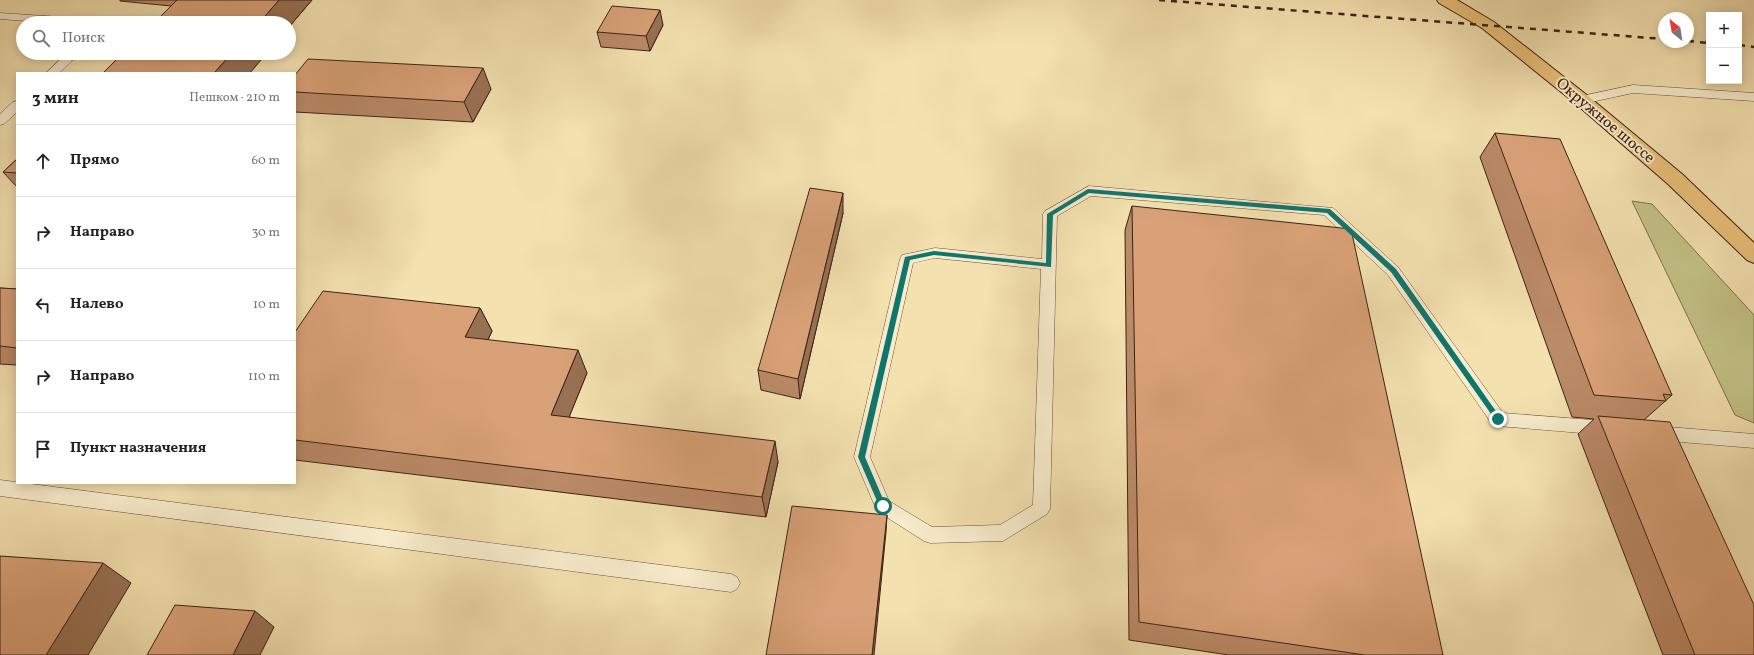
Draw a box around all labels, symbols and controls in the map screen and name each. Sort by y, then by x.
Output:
north arrow [1658,12,1694,48]
map controls [1706,12,1742,84]
button: + [1706,12,1742,48]
search box [16,16,296,60]
icon: search [30,27,52,49]
text: Поиск [62,28,105,49]
button: − [1706,48,1742,84]
street label: Окружное шоссе [1551,73,1659,169]
text: 3 мин [32,87,79,110]
text: Пешком · 210 m [189,89,280,107]
icon: ahead [32,150,54,172]
text: Прямо [70,150,119,171]
text: 60 m [252,152,280,170]
icon: right [32,222,54,244]
text: Направо [70,222,134,243]
text: 30 m [252,224,280,242]
icon: left [32,294,54,316]
text: Налево [70,294,124,315]
text: 10 m [253,296,280,314]
icon: right [32,366,54,388]
text: Направо [70,366,134,387]
text: 110 m [248,368,280,386]
route end [1489,410,1507,428]
icon: arrive [32,438,54,460]
text: Пункт назначения [70,438,206,459]
route start [874,497,892,515]

